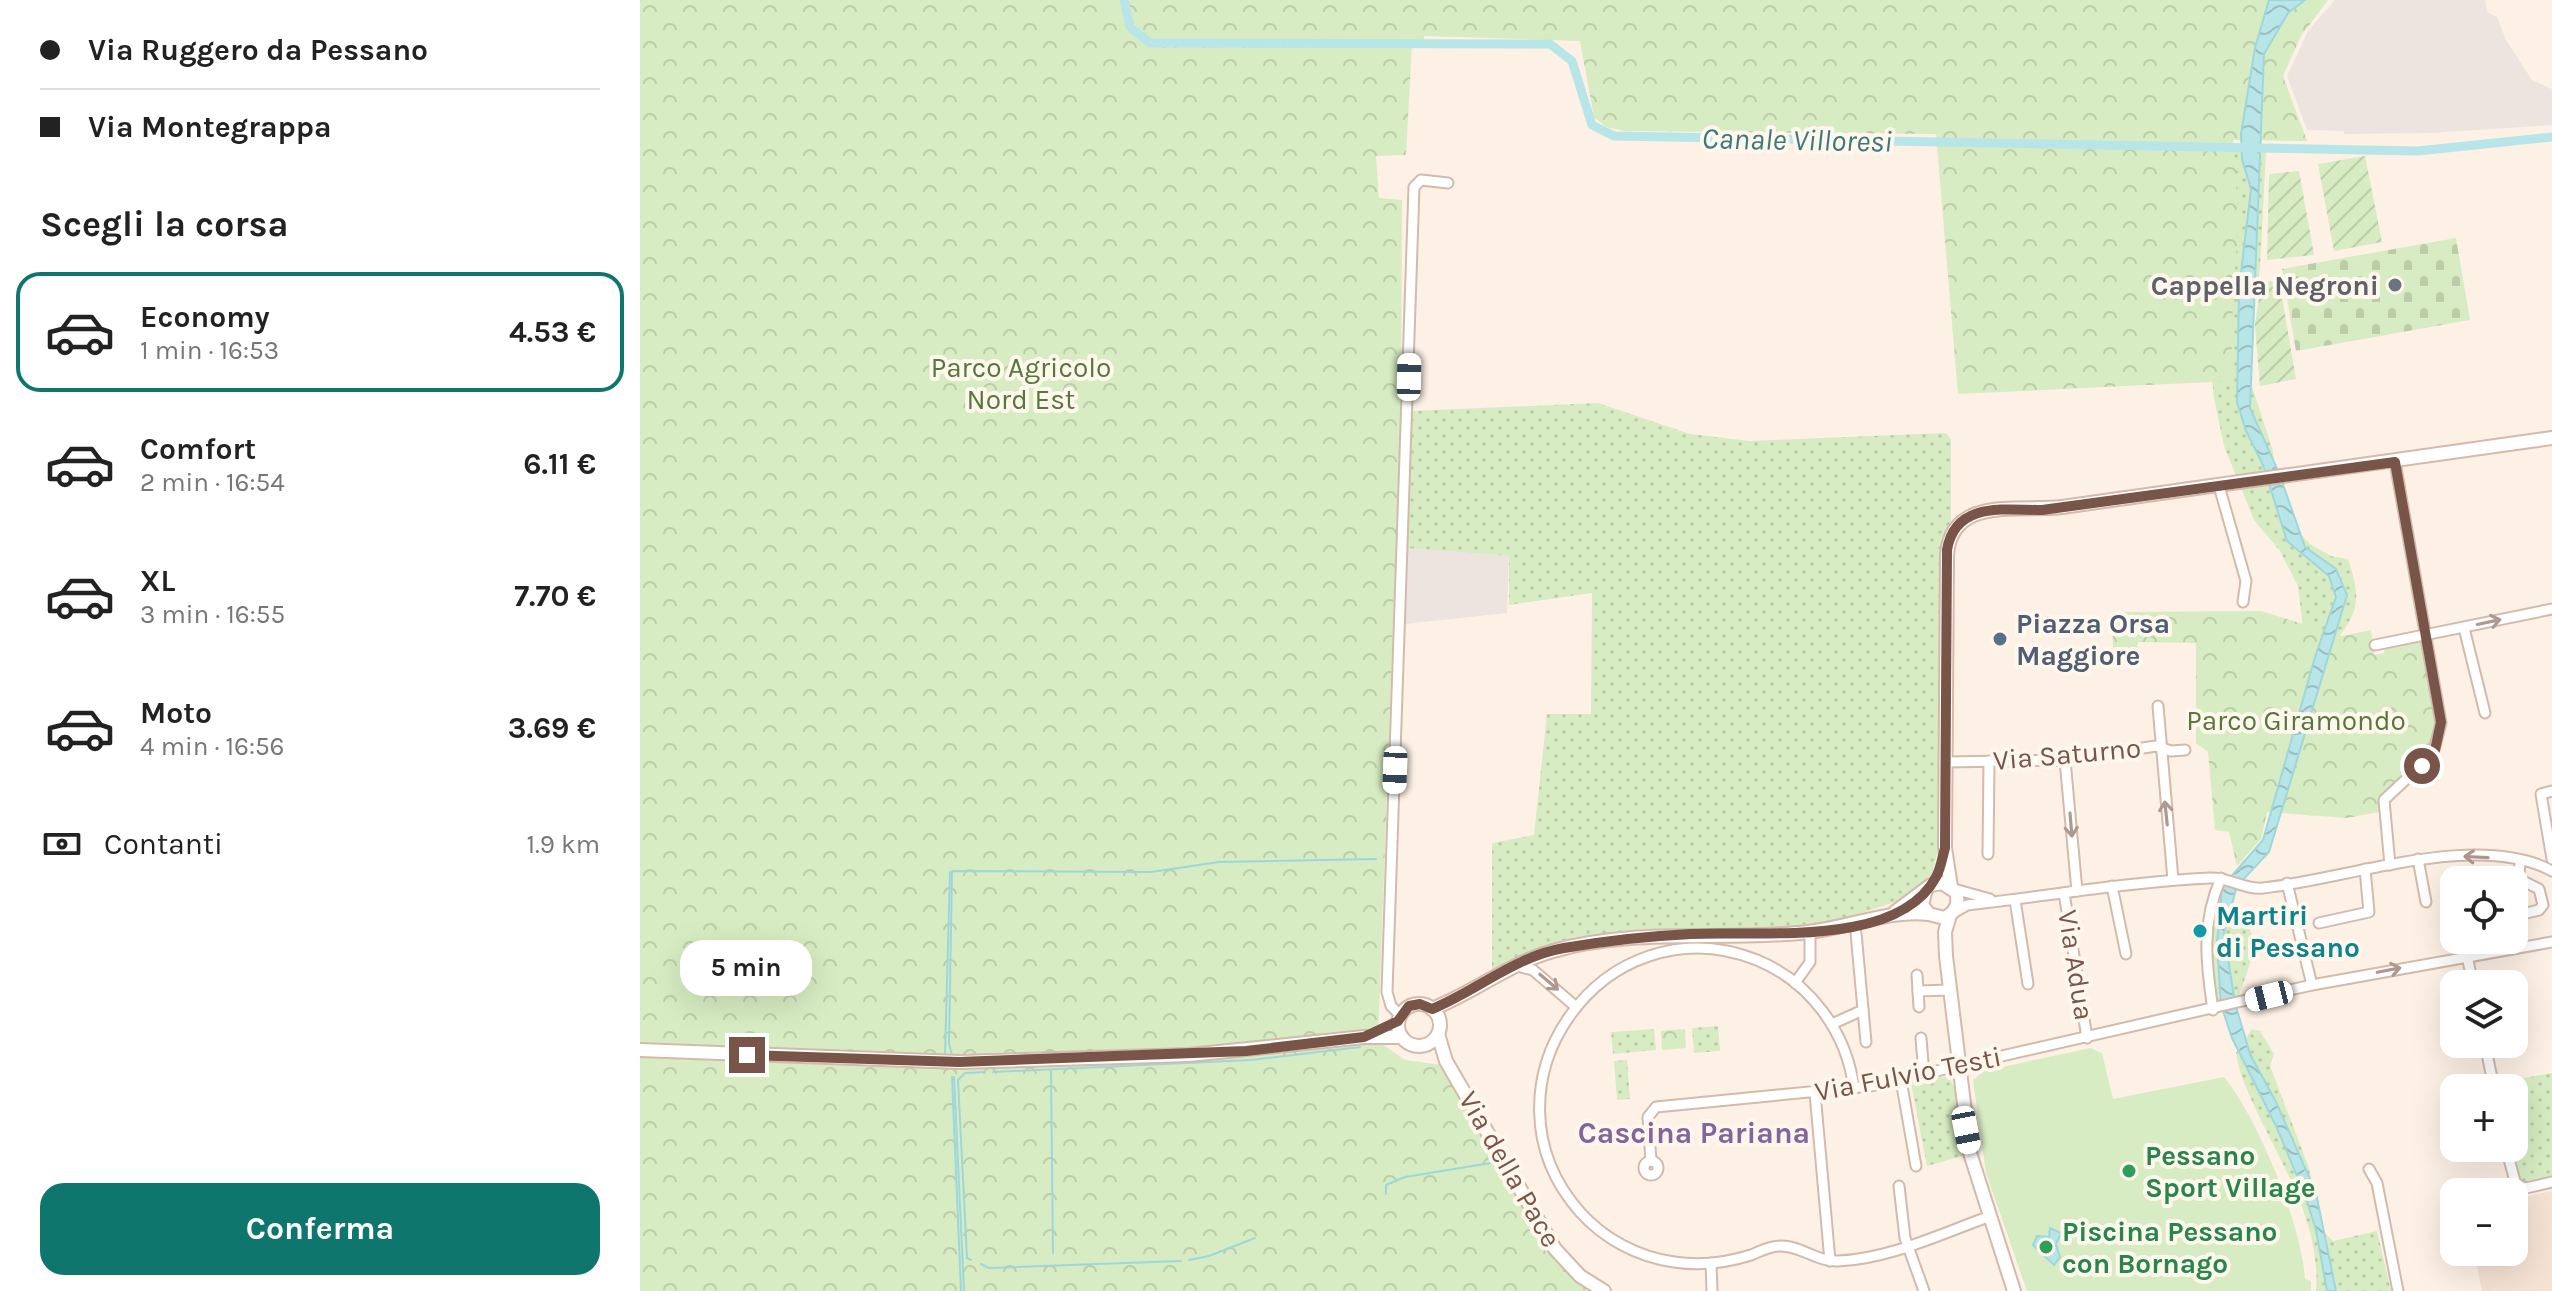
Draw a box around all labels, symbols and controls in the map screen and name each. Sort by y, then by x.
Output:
text: Via Ruggero da Pessano [88,32,428,68]
text: Via Montegrappa [88,109,332,145]
water label: Canale Villoresi [1701,120,1893,160]
text: Scegli la corsa [40,203,289,245]
place label: Cappella Negroni [2151,269,2379,302]
marker: Cappella Negroni [2386,276,2404,294]
icon: car [44,296,116,368]
text: Economy [140,299,270,335]
text: 4.53 € [509,314,596,350]
text: 1 min · 16:53 [140,335,279,366]
park label: Parco Agricolo Nord Est [931,351,1111,416]
car [1397,353,1421,401]
icon: car [44,428,116,500]
text: Comfort [140,431,256,467]
text: 6.11 € [523,446,596,482]
text: 2 min · 16:54 [140,467,285,498]
icon: car [44,560,116,632]
text: XL [140,563,175,599]
text: 7.70 € [514,578,596,614]
text: 3 min · 16:55 [140,599,285,630]
place label: Piazza Orsa Maggiore [2016,607,2170,672]
one-way arrow [2476,614,2502,629]
marker: Piazza Orsa Maggiore [1991,630,2009,648]
icon: car [44,692,116,764]
text: Moto [140,695,212,731]
park label: Parco Giramondo [2186,704,2406,737]
text: 3.69 € [508,710,596,746]
text: 4 min · 16:56 [140,731,284,762]
street label: Via Saturno [1992,731,2142,777]
car [1382,746,1408,794]
route start [2404,748,2440,784]
one-way arrow [2158,801,2173,827]
one-way arrow [2064,811,2079,838]
icon: cash [40,822,84,866]
text: Contanti [104,826,223,862]
text: 1.9 km [527,829,600,860]
one-way arrow [2463,849,2490,864]
map controls [2440,866,2528,1266]
button: locate [2440,866,2528,954]
place label: Martiri di Pessano [2216,899,2360,964]
street label: Via Adua [2051,908,2101,1022]
marker: Martiri di Pessano [2191,922,2209,940]
callout: 5 min [681,939,813,995]
text: 5 min [710,952,782,983]
one-way arrow [2375,962,2401,977]
button: layers [2440,970,2528,1058]
one-way arrow [1538,973,1558,991]
car [2243,979,2295,1013]
route end [729,1037,765,1073]
street label: Via Fulvio Testi [1812,1040,2004,1108]
button: + [2440,1074,2528,1162]
street label: Via della Pace [1452,1085,1568,1253]
car [1950,1104,1982,1156]
district label: Cascina Pariana [1578,1115,1810,1151]
place label: Pessano Sport Village [2145,1139,2316,1204]
marker: Pessano Sport Village [2120,1162,2138,1180]
button: − [2440,1178,2528,1266]
button: Conferma [40,1183,600,1275]
place label: Piscina Pessano con Bornago [2062,1215,2277,1280]
marker: Piscina Pessano con Bornago [2037,1238,2055,1256]

